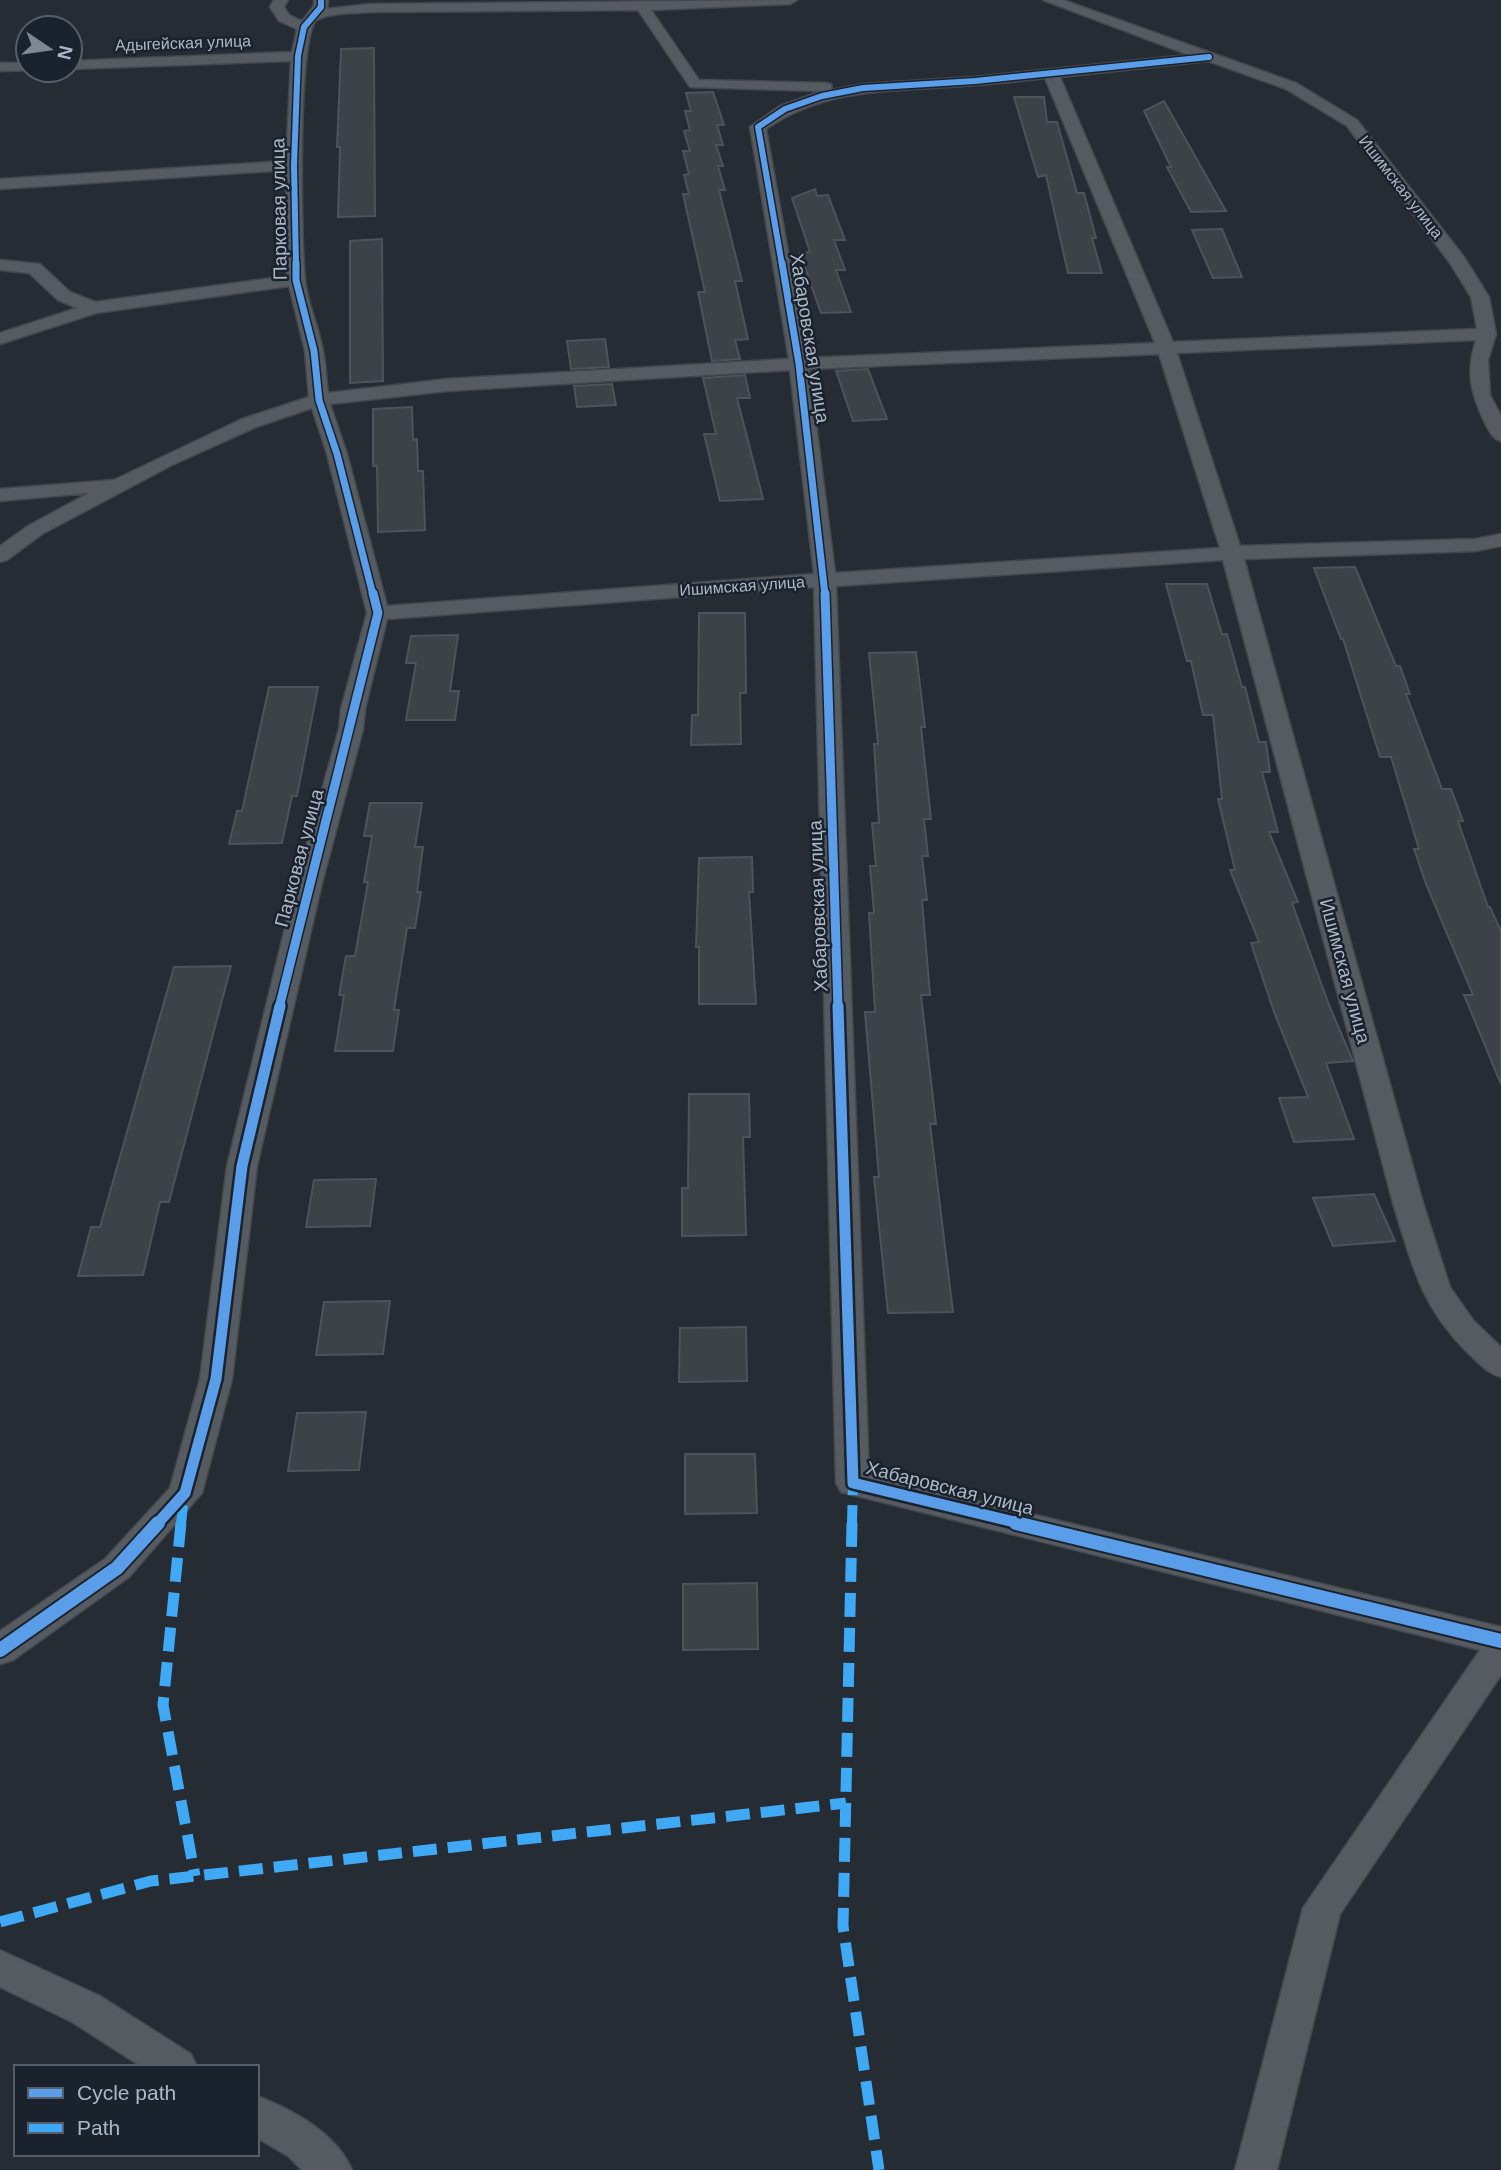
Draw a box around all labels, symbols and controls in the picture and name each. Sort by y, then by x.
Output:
north arrow [14,14,84,84]
street label: Адыгейская улица [115,32,251,54]
text: N [53,44,77,62]
street label: Ишимская улица [1356,132,1446,242]
street label: Парковая улица [267,137,291,280]
street label: Хабаровская улица [786,251,834,425]
street label: Ишимская улица [679,573,805,599]
street label: Парковая улица [270,786,328,929]
street label: Хабаровская улица [804,819,831,992]
street label: Ишимская улица [1316,896,1375,1046]
street label: Хабаровская улица [864,1457,1036,1519]
legend [14,2065,259,2156]
text: Cycle path [77,2081,176,2104]
text: Path [77,2116,120,2139]

